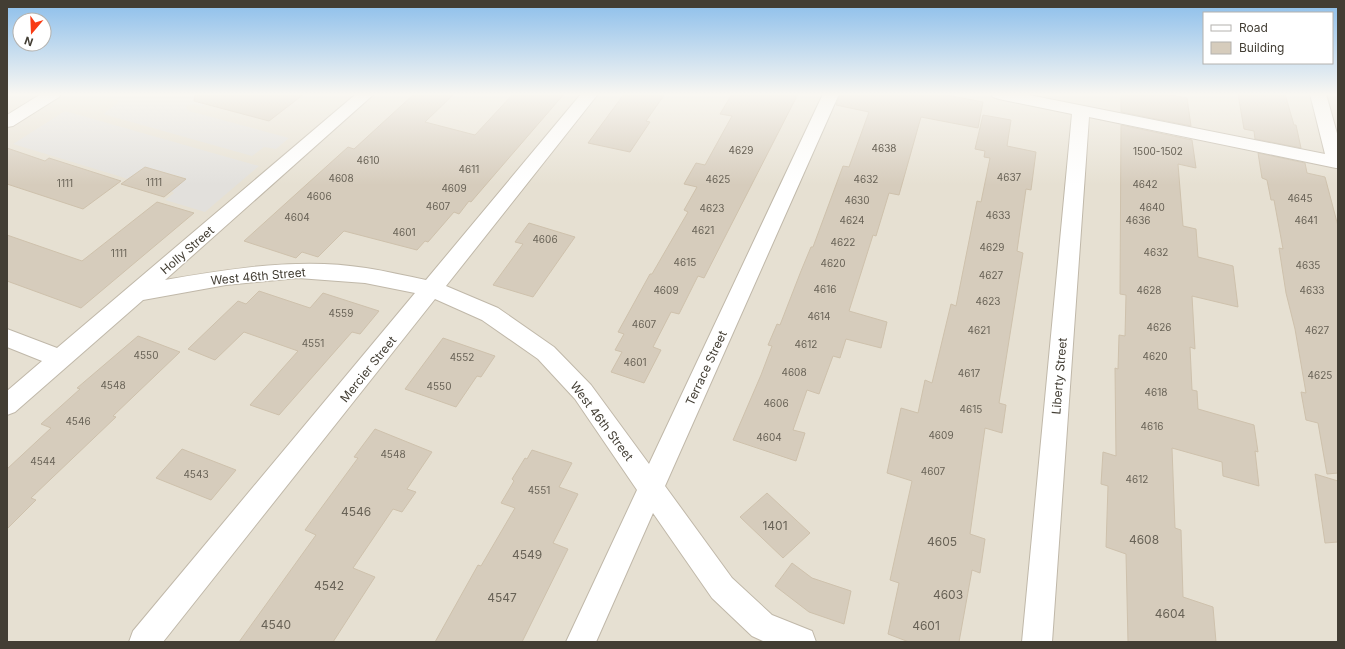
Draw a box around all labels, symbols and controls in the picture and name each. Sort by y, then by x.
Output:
north arrow [12,12,52,52]
legend [1203,12,1333,64]
text: Road [1239,20,1268,35]
text: N [22,33,35,49]
text: Building [1239,40,1284,55]
house number: 4638 [871,142,897,154]
house number: 4629 [729,144,753,156]
house number: 1500-1502 [1133,145,1183,157]
house number: 4610 [356,154,380,166]
house number: 4611 [459,163,479,175]
house number: 4637 [997,171,1022,183]
house number: 4608 [328,172,354,184]
house number: 4625 [706,173,730,185]
house number: 4632 [854,173,878,185]
house number: 1111 [146,176,162,188]
house number: 1111 [57,177,73,189]
house number: 4642 [1132,178,1158,190]
house number: 4609 [441,182,467,194]
house number: 4606 [306,190,332,202]
house number: 4645 [1287,192,1313,204]
house number: 4630 [844,194,870,206]
house number: 4607 [426,200,451,212]
house number: 4640 [1139,201,1165,213]
house number: 4623 [700,202,724,214]
house number: 4633 [985,209,1011,221]
house number: 4604 [284,211,310,223]
house number: 4624 [839,214,865,226]
house number: 4636 [1125,214,1151,226]
house number: 4641 [1295,214,1318,226]
street label: Holly Street [157,223,217,277]
house number: 4621 [692,224,714,236]
house number: 4601 [392,226,416,238]
house number: 4606 [532,233,558,245]
house number: 4622 [831,236,855,248]
house number: 4629 [980,241,1004,253]
house number: 4632 [1144,246,1168,258]
house number: 1111 [111,247,127,259]
house number: 4615 [674,256,696,268]
house number: 4620 [820,257,846,269]
house number: 4635 [1296,259,1320,271]
street label: West 46th Street [210,264,306,288]
house number: 4627 [979,269,1004,281]
house number: 4616 [814,283,836,295]
house number: 4609 [653,284,679,296]
house number: 4628 [1137,284,1161,296]
house number: 4633 [1299,284,1325,296]
house number: 4623 [976,295,1000,307]
house number: 4559 [329,307,353,319]
house number: 4614 [807,310,831,322]
house number: 4607 [632,318,657,330]
house number: 4626 [1147,321,1171,333]
house number: 4621 [968,324,990,336]
house number: 4627 [1305,324,1330,336]
street label: Terrace Street [682,328,730,408]
street label: Mercier Street [337,333,399,405]
house number: 4551 [302,337,324,349]
street label: Liberty Street [1048,337,1070,415]
house number: 4612 [795,338,817,350]
house number: 4550 [134,349,158,361]
house number: 4620 [1142,350,1168,362]
house number: 4552 [450,351,474,363]
house number: 4601 [623,356,647,368]
house number: 4608 [781,366,807,378]
house number: 4617 [958,367,981,379]
house number: 4625 [1308,369,1332,381]
street label: West 46th Street [567,378,637,464]
house number: 4548 [100,379,126,391]
house number: 4550 [427,380,451,392]
house number: 4618 [1145,386,1167,398]
house number: 4606 [763,397,789,409]
house number: 4615 [960,403,982,415]
house number: 4546 [65,415,91,427]
house number: 4616 [1141,420,1163,432]
house number: 4609 [928,429,954,441]
house number: 4604 [756,431,782,443]
house number: 4548 [380,448,406,460]
house number: 4544 [30,455,56,467]
house number: 4607 [921,465,946,477]
house number: 4543 [183,468,209,480]
house number: 4612 [1126,473,1148,485]
house number: 4551 [528,484,550,496]
house number: 4546 [341,504,371,519]
house number: 1401 [762,518,788,533]
house number: 4608 [1129,532,1159,547]
house number: 4605 [927,534,957,549]
house number: 4549 [512,547,542,562]
house number: 4542 [314,578,344,593]
house number: 4603 [933,587,963,602]
house number: 4547 [487,590,517,605]
house number: 4604 [1155,606,1186,621]
house number: 4540 [261,617,291,632]
house number: 4601 [912,618,940,633]

